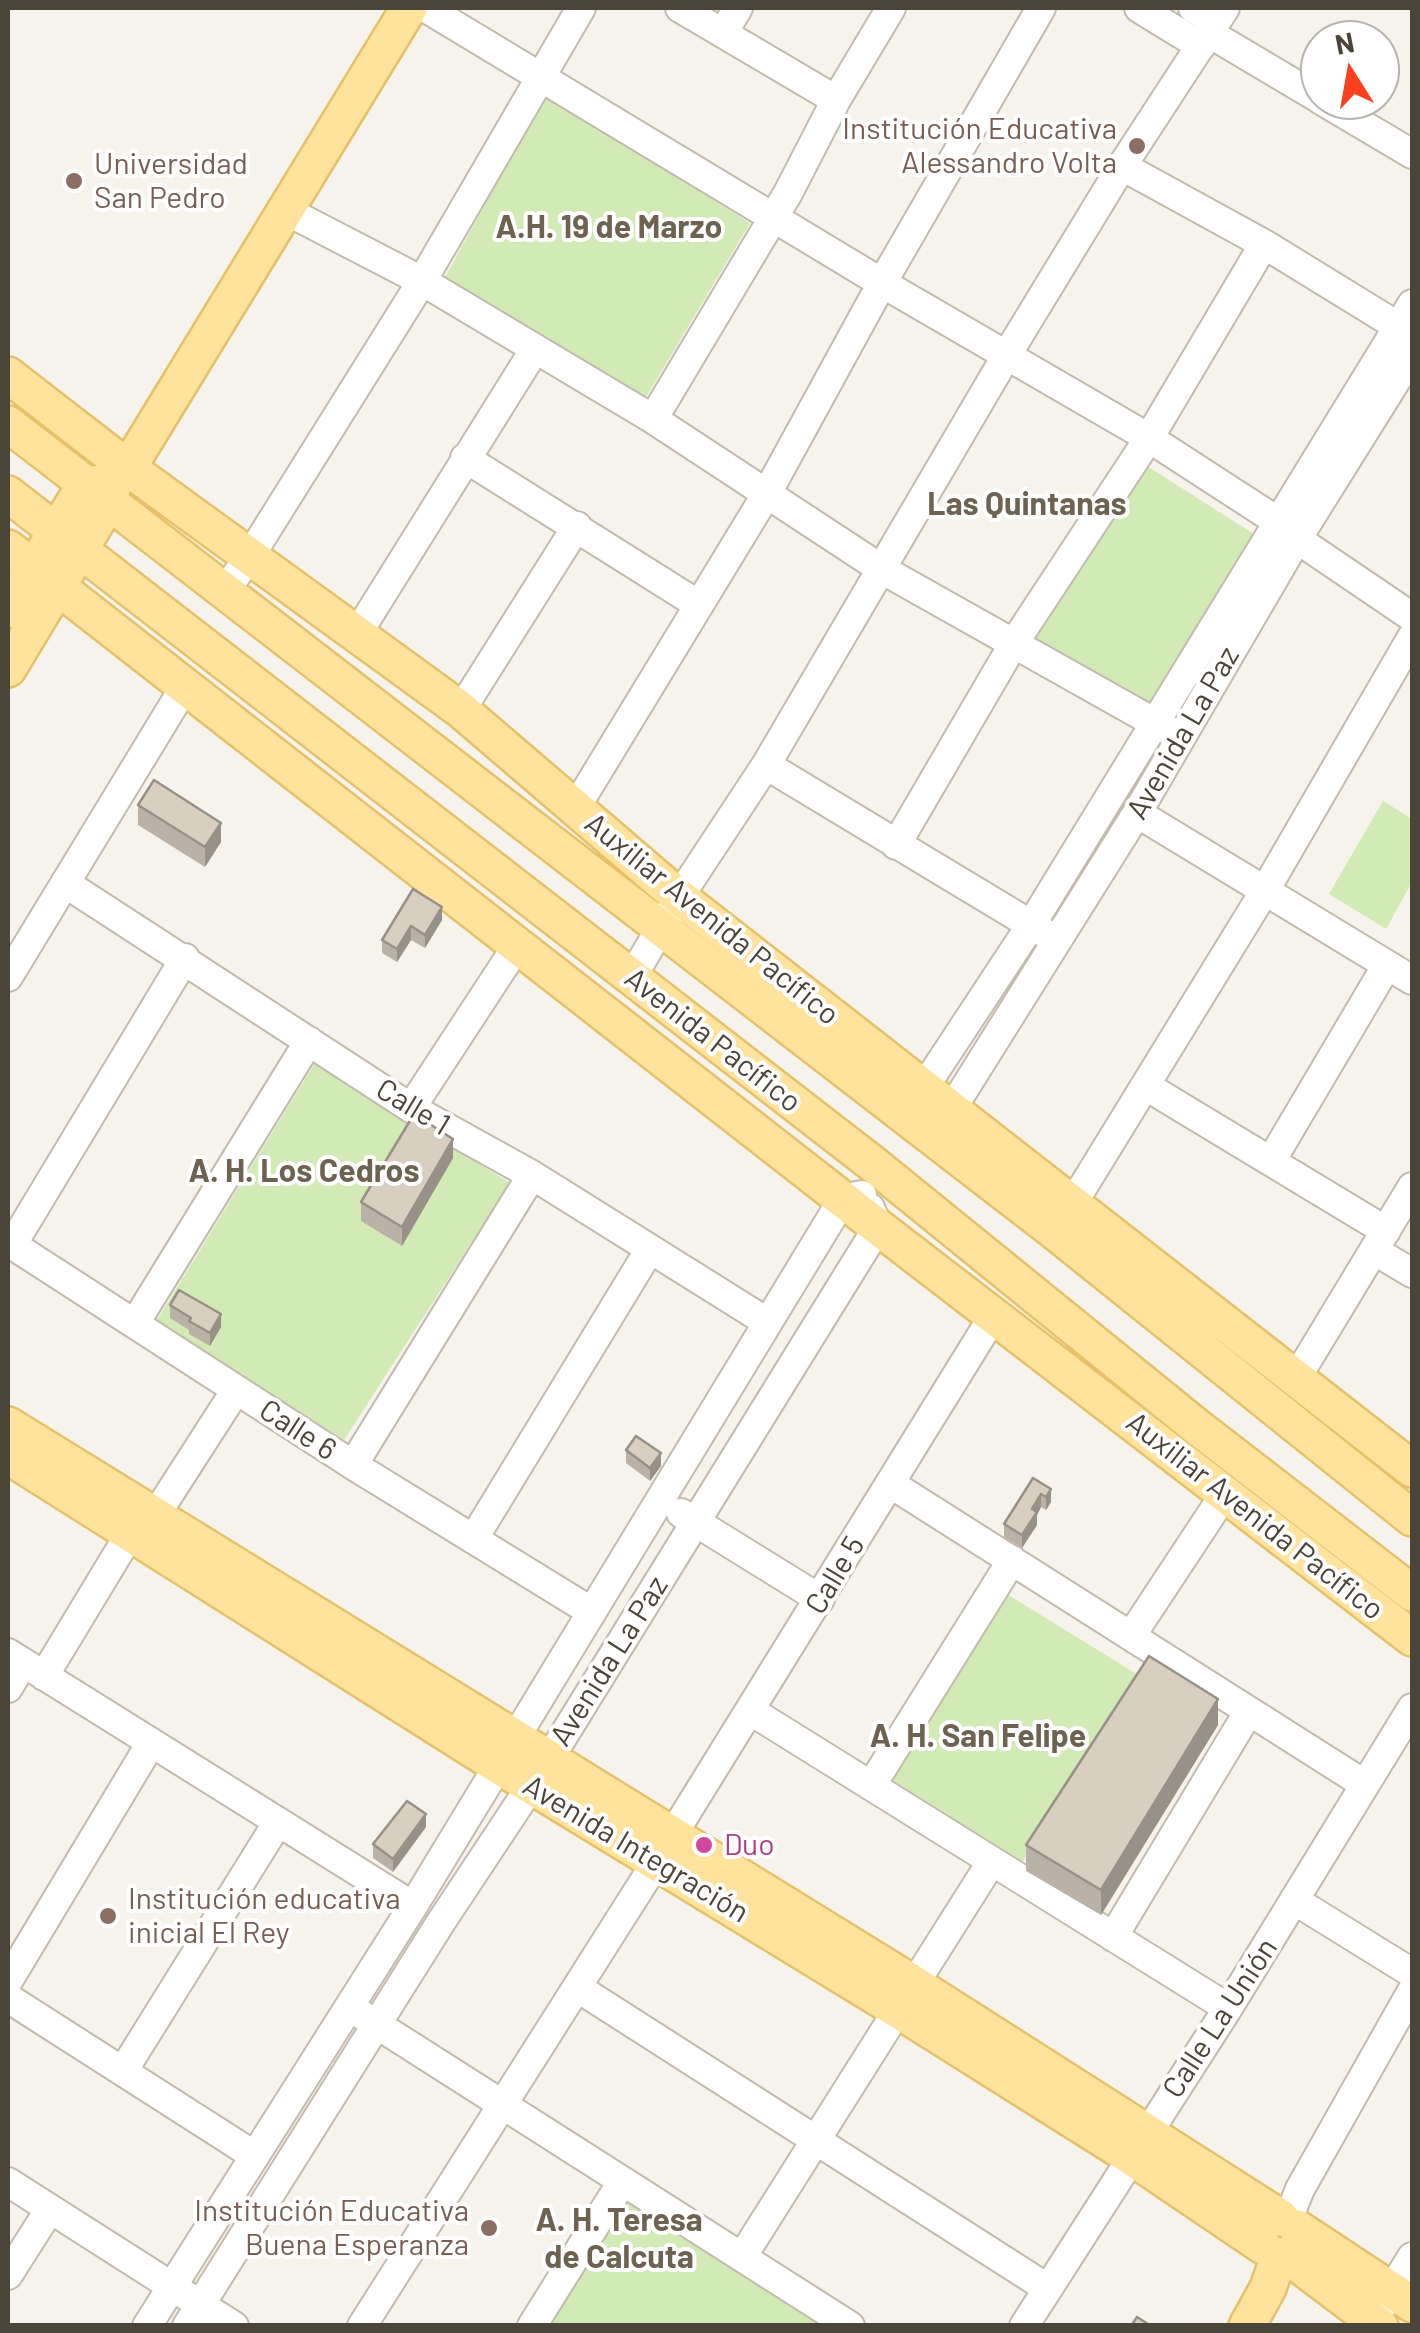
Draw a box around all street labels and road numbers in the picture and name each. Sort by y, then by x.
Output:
street label: Avenida La Paz [1119,640,1247,826]
street label: Auxiliar Avenida Pacífico [578,805,846,1033]
street label: Avenida Pacífico [618,960,808,1120]
street label: Calle 1 [370,1071,456,1143]
street label: Calle 6 [253,1392,343,1468]
street label: Auxiliar Avenida Pacífico [1119,1404,1391,1628]
street label: Calle 5 [798,1529,872,1621]
street label: Avenida La Paz [543,1569,675,1753]
street label: Avenida Integración [517,1767,755,1931]
street label: Calle La Unión [1155,1931,1285,2105]

